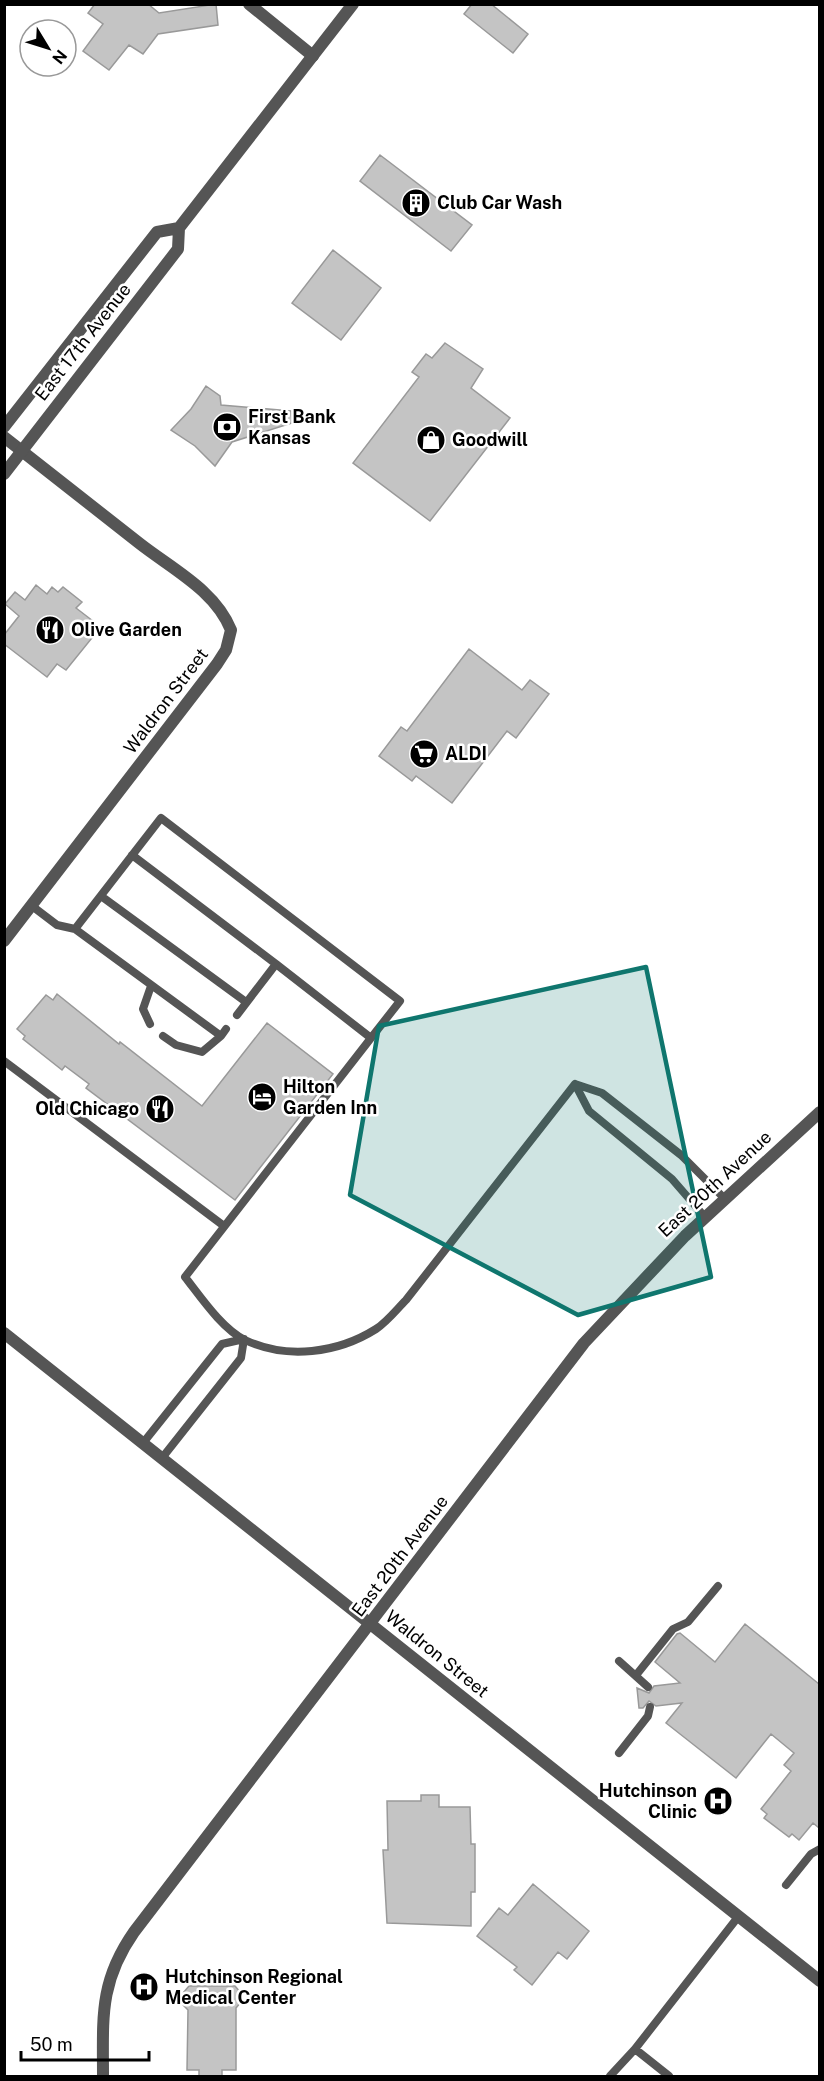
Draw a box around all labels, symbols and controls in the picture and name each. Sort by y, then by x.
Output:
north arrow [18,18,78,78]
text: N [48,46,71,68]
building icon: Club Car Wash [400,187,432,219]
place label: Club Car Wash [437,192,562,213]
street label: East 17th Avenue [30,279,135,404]
place label: First Bank Kansas [248,406,336,448]
bank icon: First Bank Kansas [211,411,243,443]
shop icon: Goodwill [415,424,447,456]
place label: Goodwill [452,429,528,450]
restaurant icon: Olive Garden [34,614,66,646]
place label: Olive Garden [71,619,182,640]
street label: Waldron Street [119,644,212,758]
supermarket icon: ALDI [408,738,440,770]
place label: ALDI [445,743,487,764]
place label: Hilton Garden Inn [283,1076,377,1118]
hotel icon: Hilton Garden Inn [246,1081,278,1113]
restaurant icon: Old Chicago [144,1093,176,1125]
place label: Old Chicago [35,1098,139,1119]
street label: East 20th Avenue [654,1126,775,1241]
street label: East 20th Avenue [347,1491,452,1621]
street label: Waldron Street [382,1606,493,1702]
place label: Hutchinson Clinic [599,1780,697,1822]
hospital icon: Hutchinson Clinic [702,1785,734,1817]
place label: Hutchinson Regional Medical Center [165,1966,343,2008]
hospital icon: Hutchinson Regional Medical Center [128,1971,160,2003]
scale bar [21,2024,148,2062]
text: 50 m [30,2034,73,2055]

